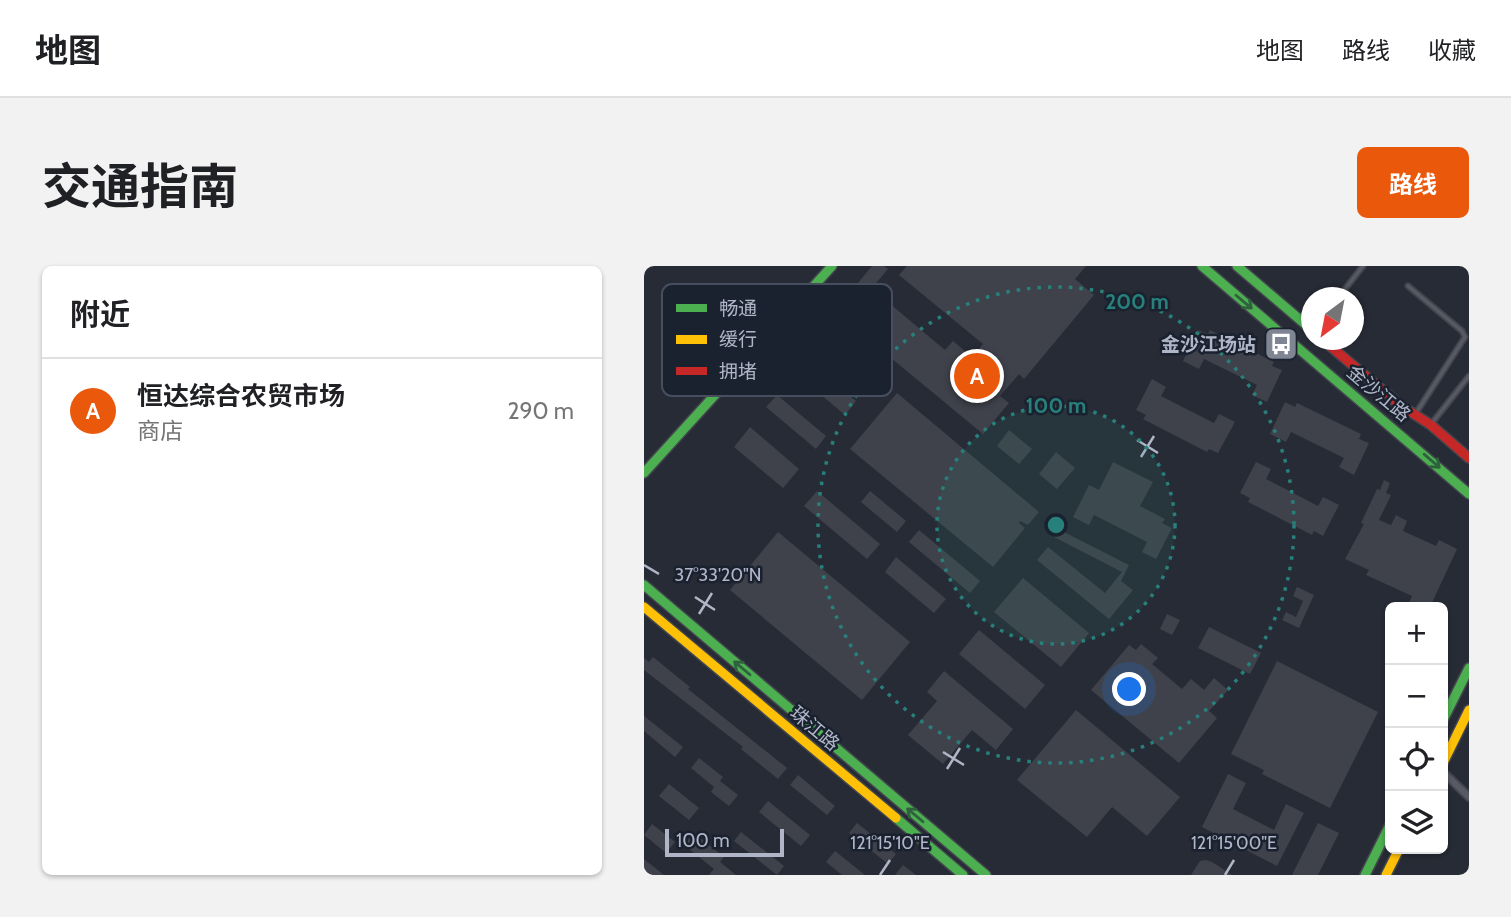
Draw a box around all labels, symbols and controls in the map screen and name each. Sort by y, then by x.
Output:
text: 地图 [35,30,101,70]
text: 地图 [1256,36,1304,65]
text: 路线 [1342,36,1390,65]
text: 收藏 [1428,36,1476,65]
button: 路线 [1357,147,1469,218]
text: 交通指南 [42,157,238,216]
legend [662,284,892,396]
north arrow [1301,287,1364,350]
text: 200 m [1105,289,1169,314]
one-way arrow [1235,294,1253,310]
text: 附近 [70,296,130,333]
text: 畅通 [719,297,757,320]
bus stop icon: 金沙江场站 [1262,325,1300,363]
text: 缓行 [719,328,757,351]
place label: 金沙江场站 [1161,333,1256,356]
pin: A [954,350,1000,402]
text: 拥堵 [719,360,757,383]
street label: 金沙江路 [1342,360,1415,427]
text: 恒达综合农贸市场 [137,380,345,412]
text: 100 m [1026,393,1086,418]
text: A [86,397,100,425]
text: 290 m [507,397,574,425]
text: 商店 [137,417,183,445]
one-way arrow [1422,453,1440,469]
centre of rings [1044,513,1068,537]
text: 37°33'20"N [674,564,762,586]
map controls [1385,602,1448,854]
button: + [1385,602,1448,665]
one-way arrow [733,660,751,676]
button: − [1385,665,1448,728]
your location [1112,672,1146,706]
street label: 珠江路 [785,701,844,756]
button: locate [1385,728,1448,791]
button: layers [1385,791,1448,854]
one-way arrow [907,807,925,823]
scale bar [665,826,784,858]
text: 100 m [676,829,730,852]
text: 121°15'10"E [850,832,930,854]
text: 121°15'00"E [1191,832,1277,854]

